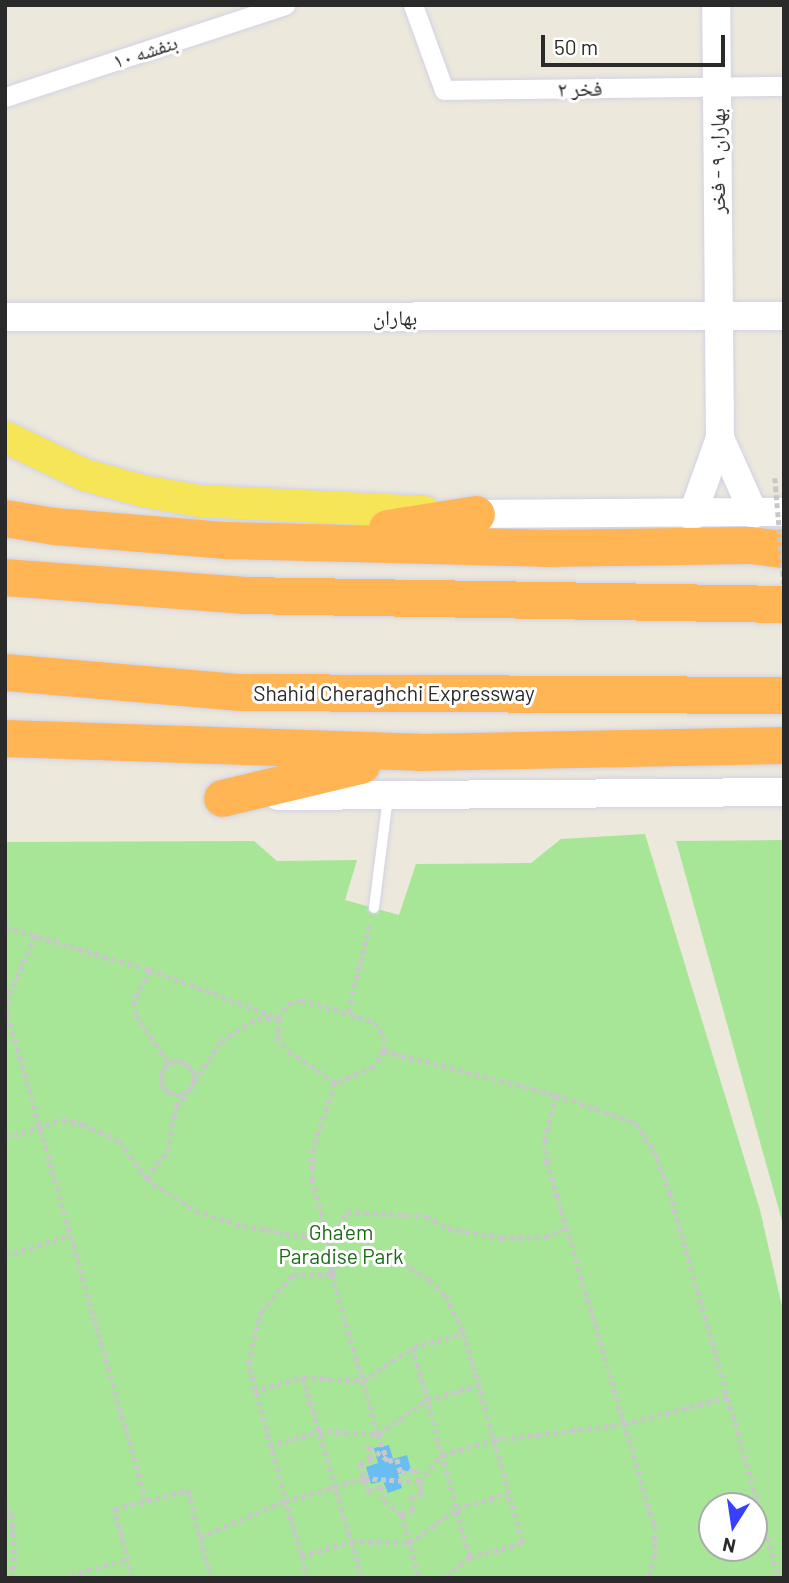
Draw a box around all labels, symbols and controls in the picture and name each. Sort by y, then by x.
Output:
scale bar [544,21,728,65]
street label: بنفشه ۱۰ [109,29,181,73]
text: 50 m [554,34,598,59]
street label: فخر ۲ [557,75,603,101]
street label: بهاران ۹ - فخر [704,108,730,214]
street label: بهاران [373,304,417,330]
street label: Shahid Cheraghchi Expressway [253,680,535,706]
park label: Gha'em Paradise Park [278,1219,404,1269]
north arrow [698,1492,768,1562]
text: N [720,1534,738,1559]

